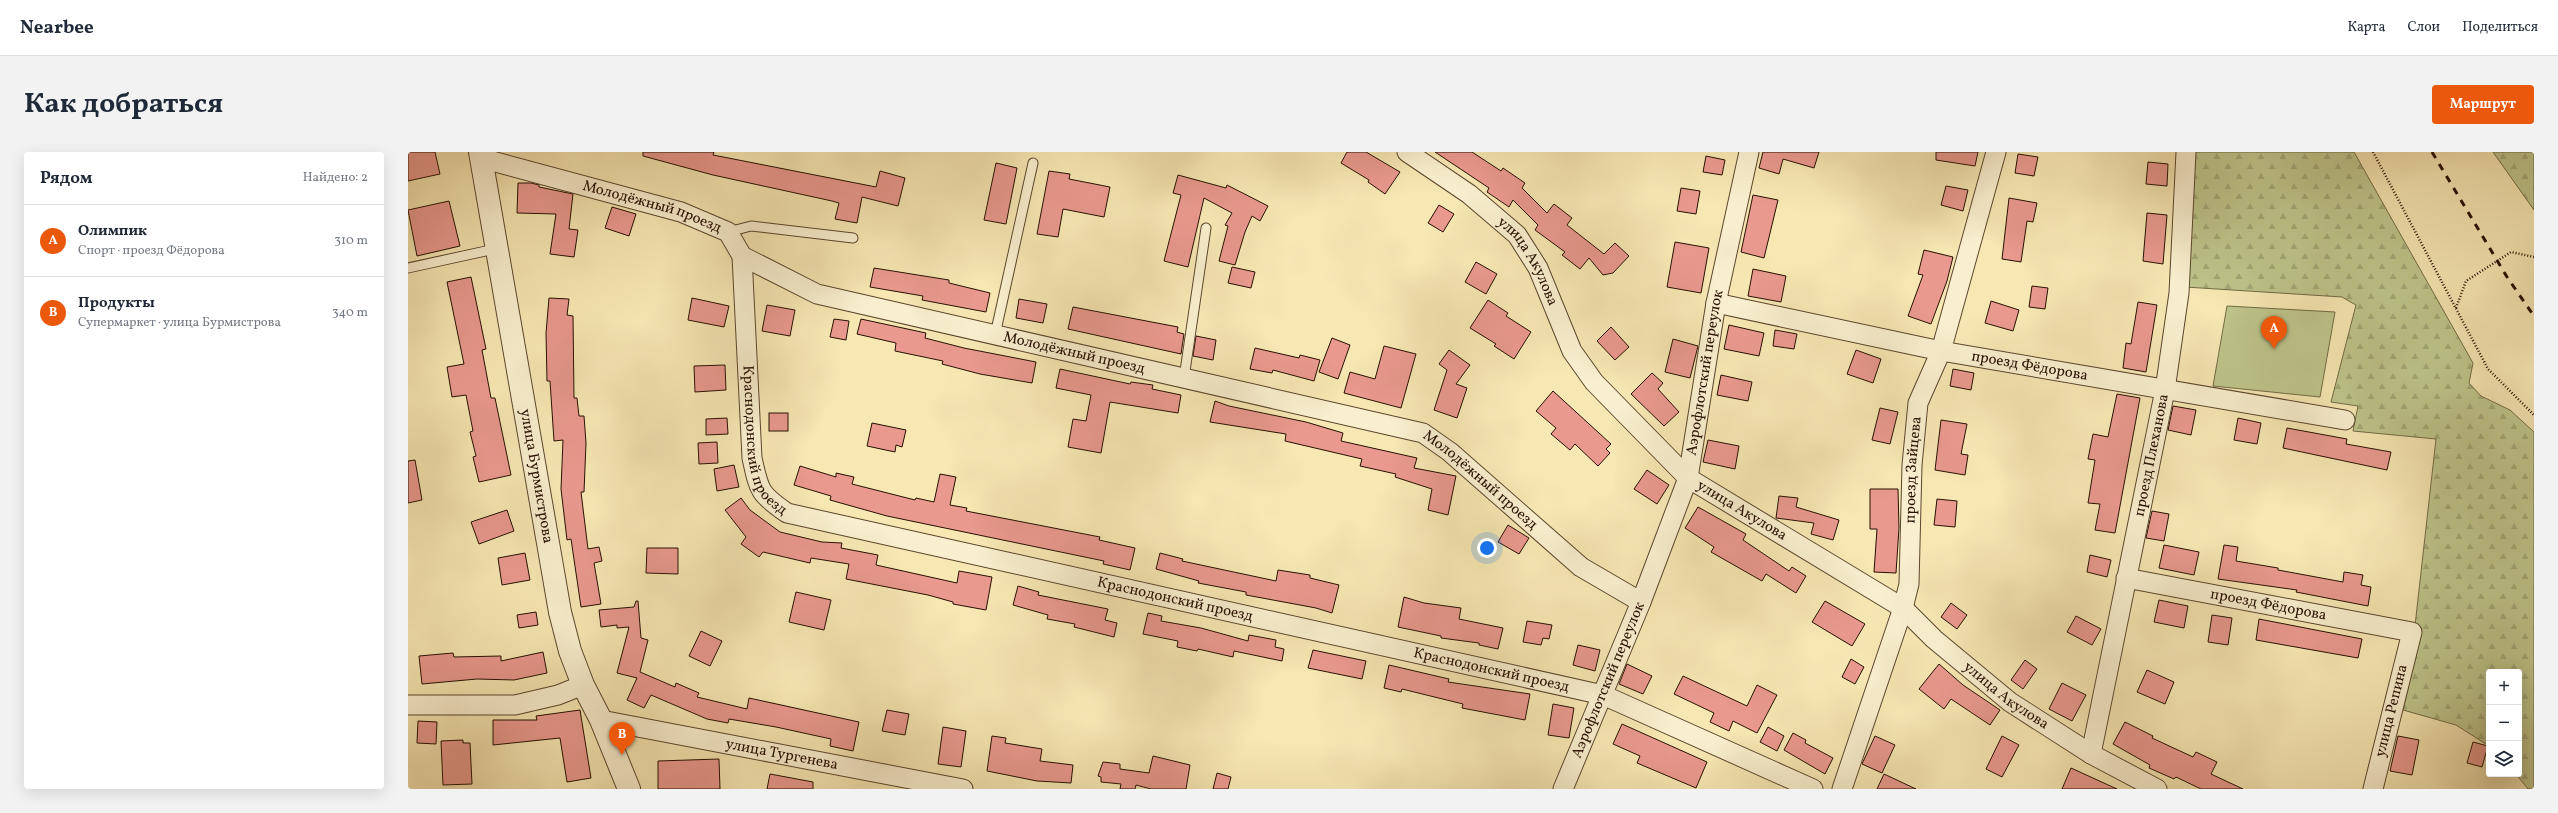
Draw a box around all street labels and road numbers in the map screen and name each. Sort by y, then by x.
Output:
street label: Молодёжный проезд [580,175,725,239]
street label: улица Акулова [1493,212,1563,309]
street label: Аэрофлотский переулок [1681,288,1729,457]
street label: Молодёжный проезд [1001,327,1148,380]
street label: проезд Фёдорова [1970,346,2090,386]
street label: Краснодонский проезд [737,365,792,521]
street label: проезд Плеханова [2129,392,2174,518]
street label: улица Бурмистрова [514,407,558,545]
street label: проезд Зайцева [1900,415,1927,524]
street label: Молодёжный проезд [1418,425,1543,535]
street label: улица Акулова [1693,475,1791,546]
street label: Краснодонский проезд [1095,572,1256,627]
street label: проезд Фёдорова [2209,584,2328,626]
street label: Аэрофлотский переулок [1567,599,1650,761]
street label: Краснодонский проезд [1411,643,1572,698]
street label: улица Акулова [1959,657,2053,735]
street label: улица Репина [2370,662,2414,760]
street label: улица Тургенева [724,733,840,775]

